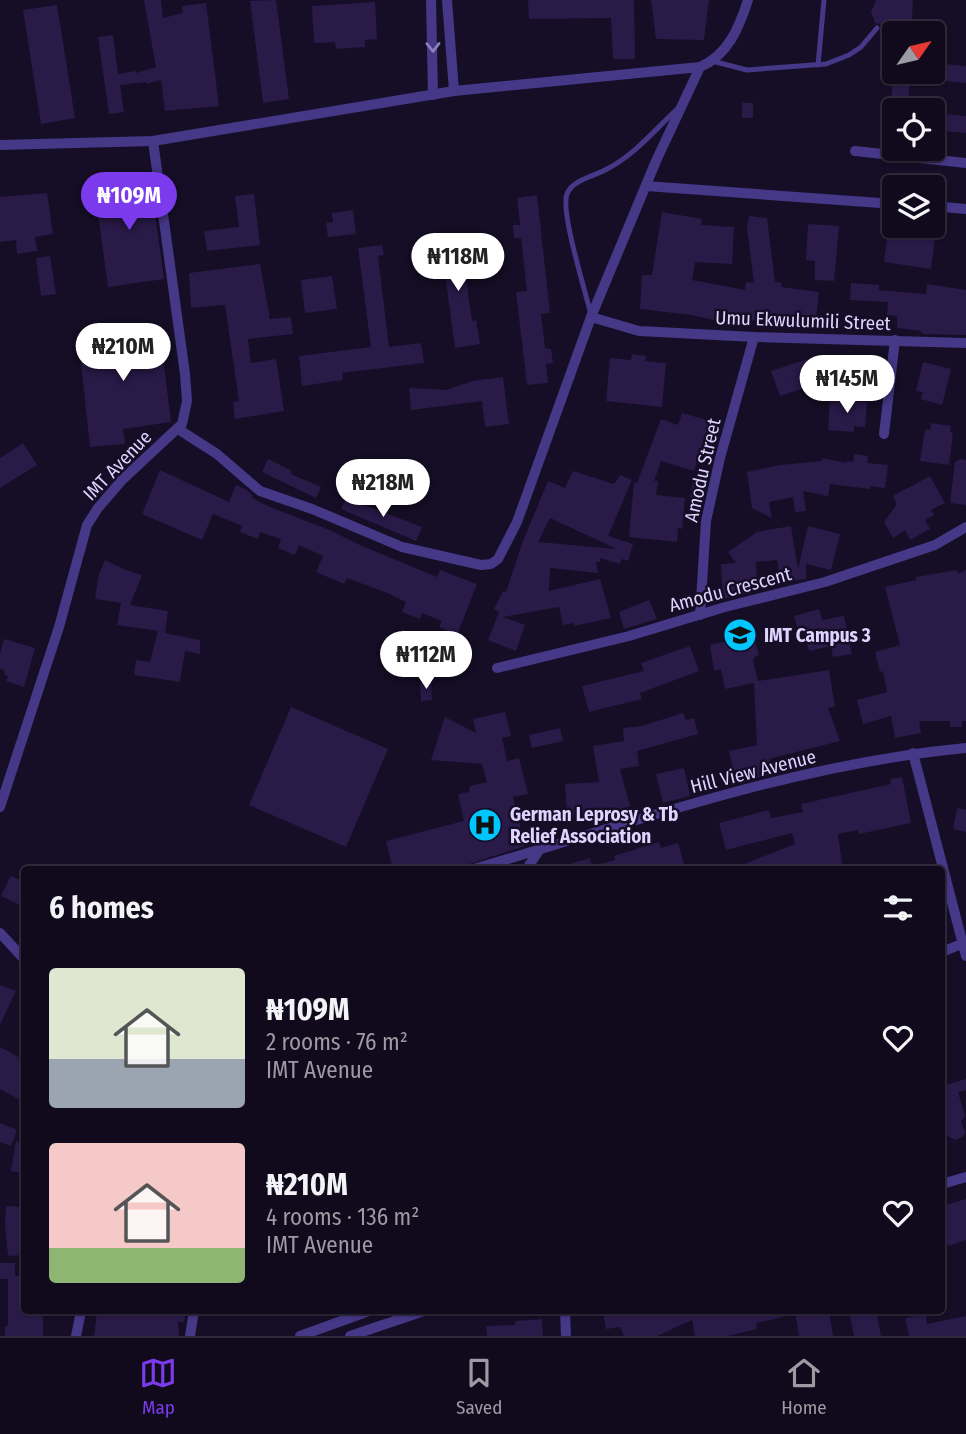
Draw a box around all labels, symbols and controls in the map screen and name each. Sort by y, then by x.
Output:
north arrow [882,21,945,84]
map controls [882,21,945,238]
one-way arrow [425,42,440,53]
button: locate [882,98,945,161]
pin: ₦109M [80,173,178,232]
button: layers [882,175,945,238]
text: ₦109M [97,181,161,209]
pin: ₦118M [409,233,507,293]
text: ₦118M [427,242,489,270]
street label: Umu Ekwulumili Street [715,306,892,335]
pin: ₦210M [74,324,172,383]
text: ₦210M [92,332,154,360]
pin: ₦145M [798,356,896,415]
text: ₦145M [816,364,878,392]
street label: Amodu Street [679,415,726,524]
street label: IMT Avenue [78,425,156,505]
pin: ₦218M [334,460,432,519]
text: ₦218M [352,468,414,496]
street label: Amodu Crescent [667,562,794,617]
school or university icon: IMT Campus 3 [721,616,759,654]
place label: IMT Campus 3 [764,624,871,647]
pin: ₦112M [377,632,475,691]
text: ₦112M [396,640,456,668]
street label: Hill View Avenue [688,745,818,798]
place label: German Leprosy & Tb Relief Association [510,803,678,848]
hospital icon: German Leprosy & Tb Relief Association [466,806,504,844]
icon: filters [879,889,917,927]
text: 6 homes [49,890,154,926]
text: ₦109M [266,992,350,1028]
icon: home [105,996,189,1080]
icon: heart [879,1019,917,1057]
text: 2 rooms · 76 m² [266,1028,408,1056]
text: IMT Avenue [266,1056,373,1084]
text: ₦210M [266,1167,348,1203]
icon: home [105,1171,189,1255]
icon: heart [879,1194,917,1232]
text: 4 rooms · 136 m² [266,1203,419,1231]
text: IMT Avenue [266,1231,373,1259]
tab: Map [139,1354,177,1419]
tab: Saved [456,1354,502,1419]
tab: Home [781,1354,827,1419]

